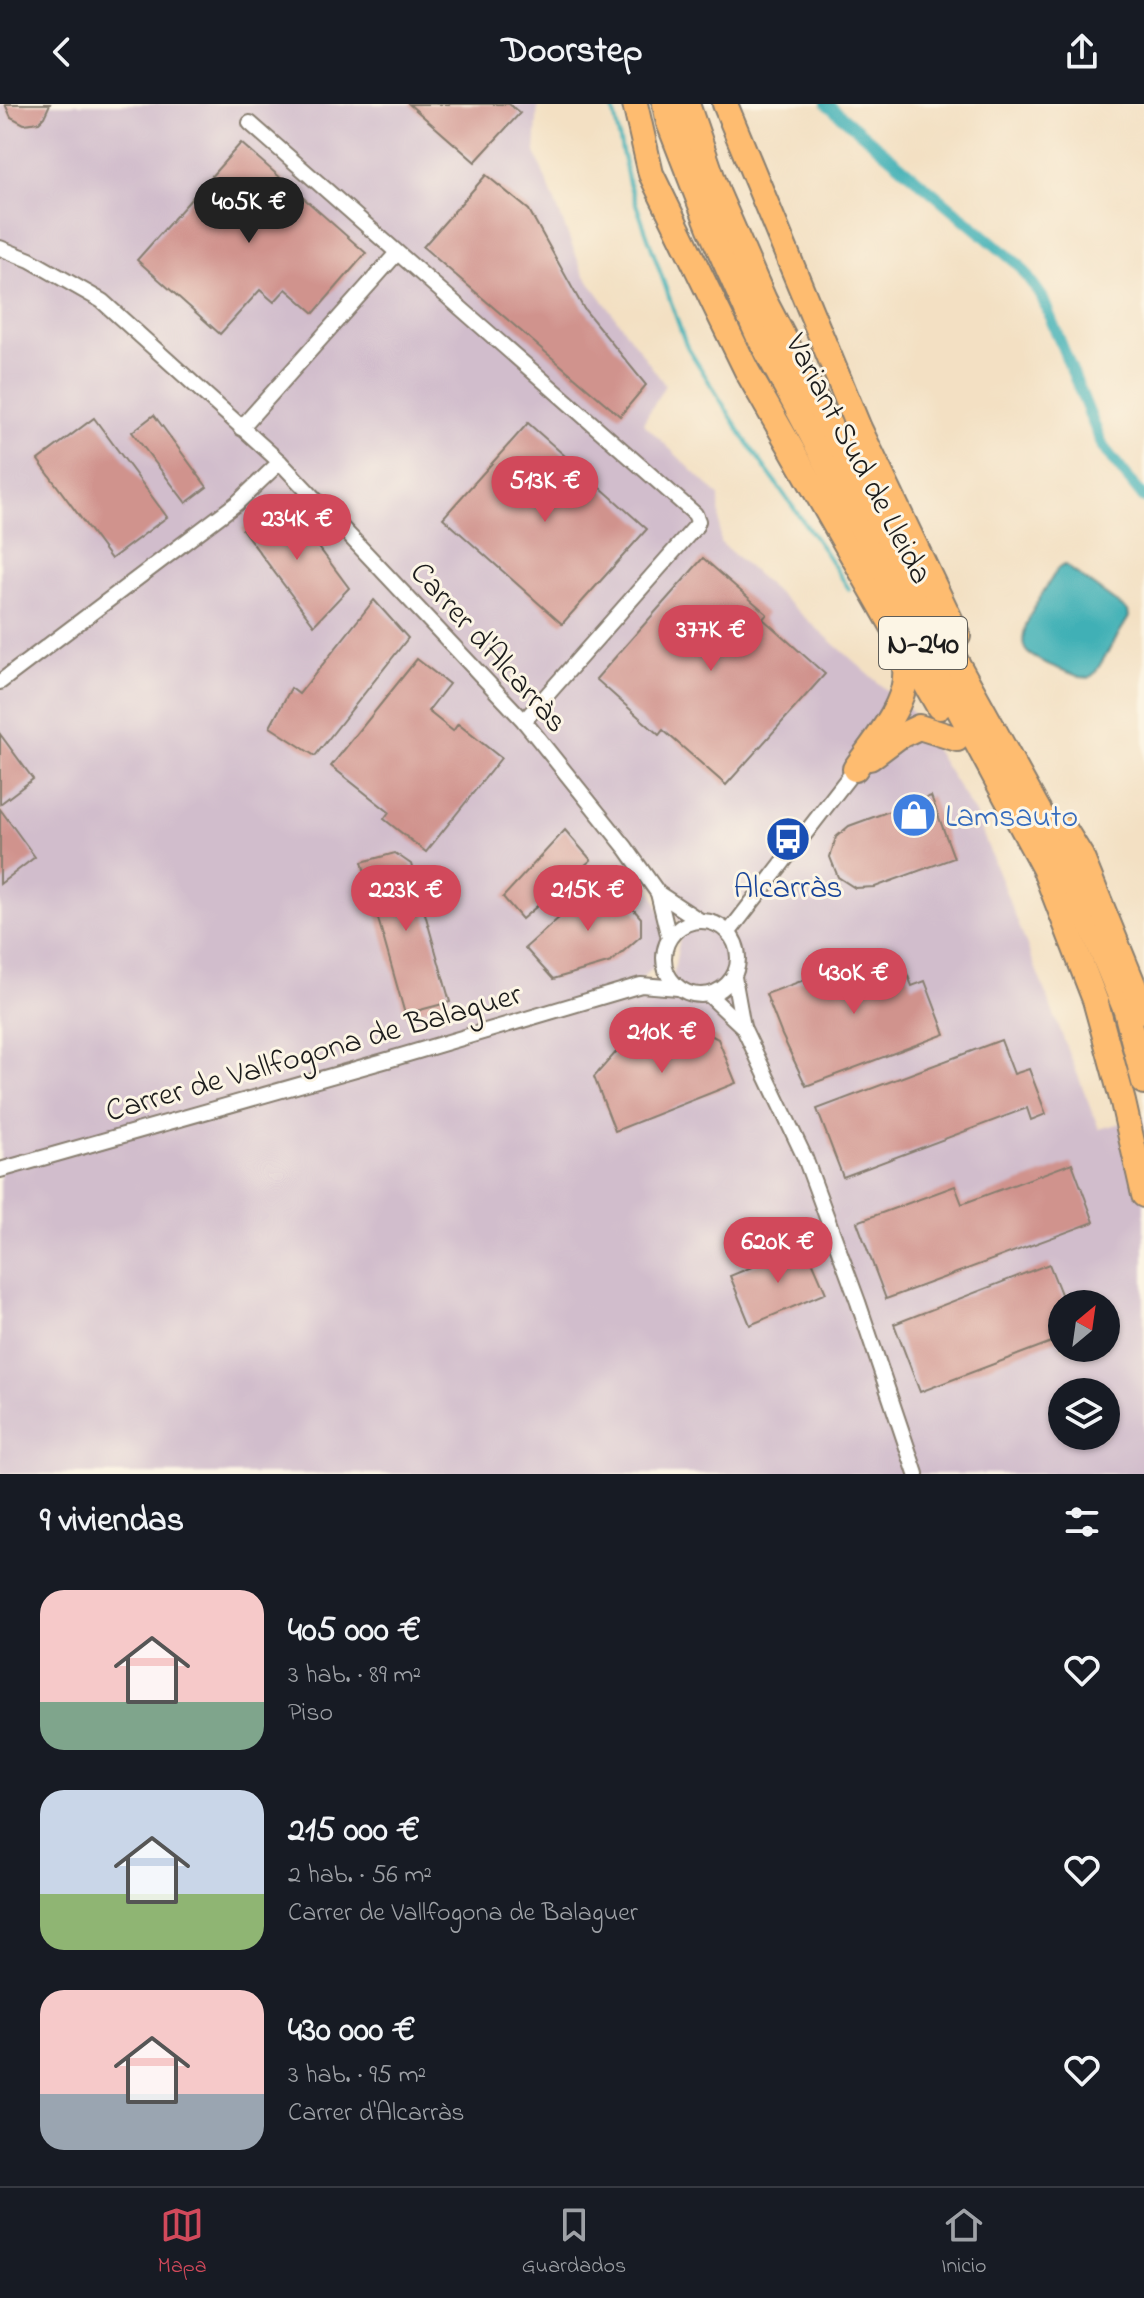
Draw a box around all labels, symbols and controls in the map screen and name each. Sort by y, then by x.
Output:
text: Doorstep [501,26,643,79]
icon: back [40,30,84,74]
icon: share [1060,30,1104,74]
pin: 405K € [184,177,314,245]
text: 405K € [212,184,286,222]
street label: Variant Sud de Lleida [771,325,943,593]
pin: 513K € [480,456,610,524]
text: 513K € [509,463,581,501]
pin: 234K € [232,494,362,562]
text: 234K € [261,501,333,539]
street label: Carrer d'Alcarràs [397,552,578,745]
pin: 377K € [646,605,776,673]
text: 377K € [676,612,746,650]
road number: N-240 [879,617,967,669]
shop icon: Lamsauto [890,791,938,839]
place label: Lamsauto [945,795,1078,842]
bus stop icon: Alcarràs [764,815,812,863]
pin: 223K € [341,865,471,933]
pin: 215K € [523,865,653,933]
place label: Alcarràs [734,866,842,913]
text: 223K € [369,872,443,910]
text: 215K € [551,872,625,910]
pin: 430K € [789,948,919,1016]
text: 430K € [819,955,889,993]
street label: Carrer de Vallfogona de Balaguer [100,972,527,1136]
pin: 210K € [597,1007,727,1075]
text: 210K € [627,1014,697,1052]
pin: 620K € [713,1217,843,1285]
text: 620K € [742,1224,814,1262]
north arrow [1048,1290,1120,1362]
map controls [1048,1290,1120,1450]
button: layers [1048,1378,1120,1450]
text: 9 viviendas [40,1497,184,1547]
icon: filters [1060,1500,1104,1544]
text: 405 000 € [288,1607,421,1657]
icon: home [104,1622,200,1718]
icon: heart [1060,1648,1104,1692]
text: 3 hab. · 89 m² [288,1657,421,1695]
text: Piso [288,1695,333,1733]
text: 215 000 € [288,1807,420,1857]
icon: home [104,1822,200,1918]
icon: heart [1060,1848,1104,1892]
text: 2 hab. · 56 m² [288,1857,432,1895]
text: Carrer de Vallfogona de Balaguer [288,1895,638,1933]
text: 430 000 € [288,2007,416,2057]
icon: home [104,2022,200,2118]
icon: heart [1060,2048,1104,2092]
text: 3 hab. · 95 m² [288,2057,426,2095]
text: Carrer d'Alcarràs [288,2095,464,2133]
tab: Mapa [158,2203,207,2283]
tab: Guardados [522,2203,626,2283]
tab: Inicio [941,2203,986,2283]

